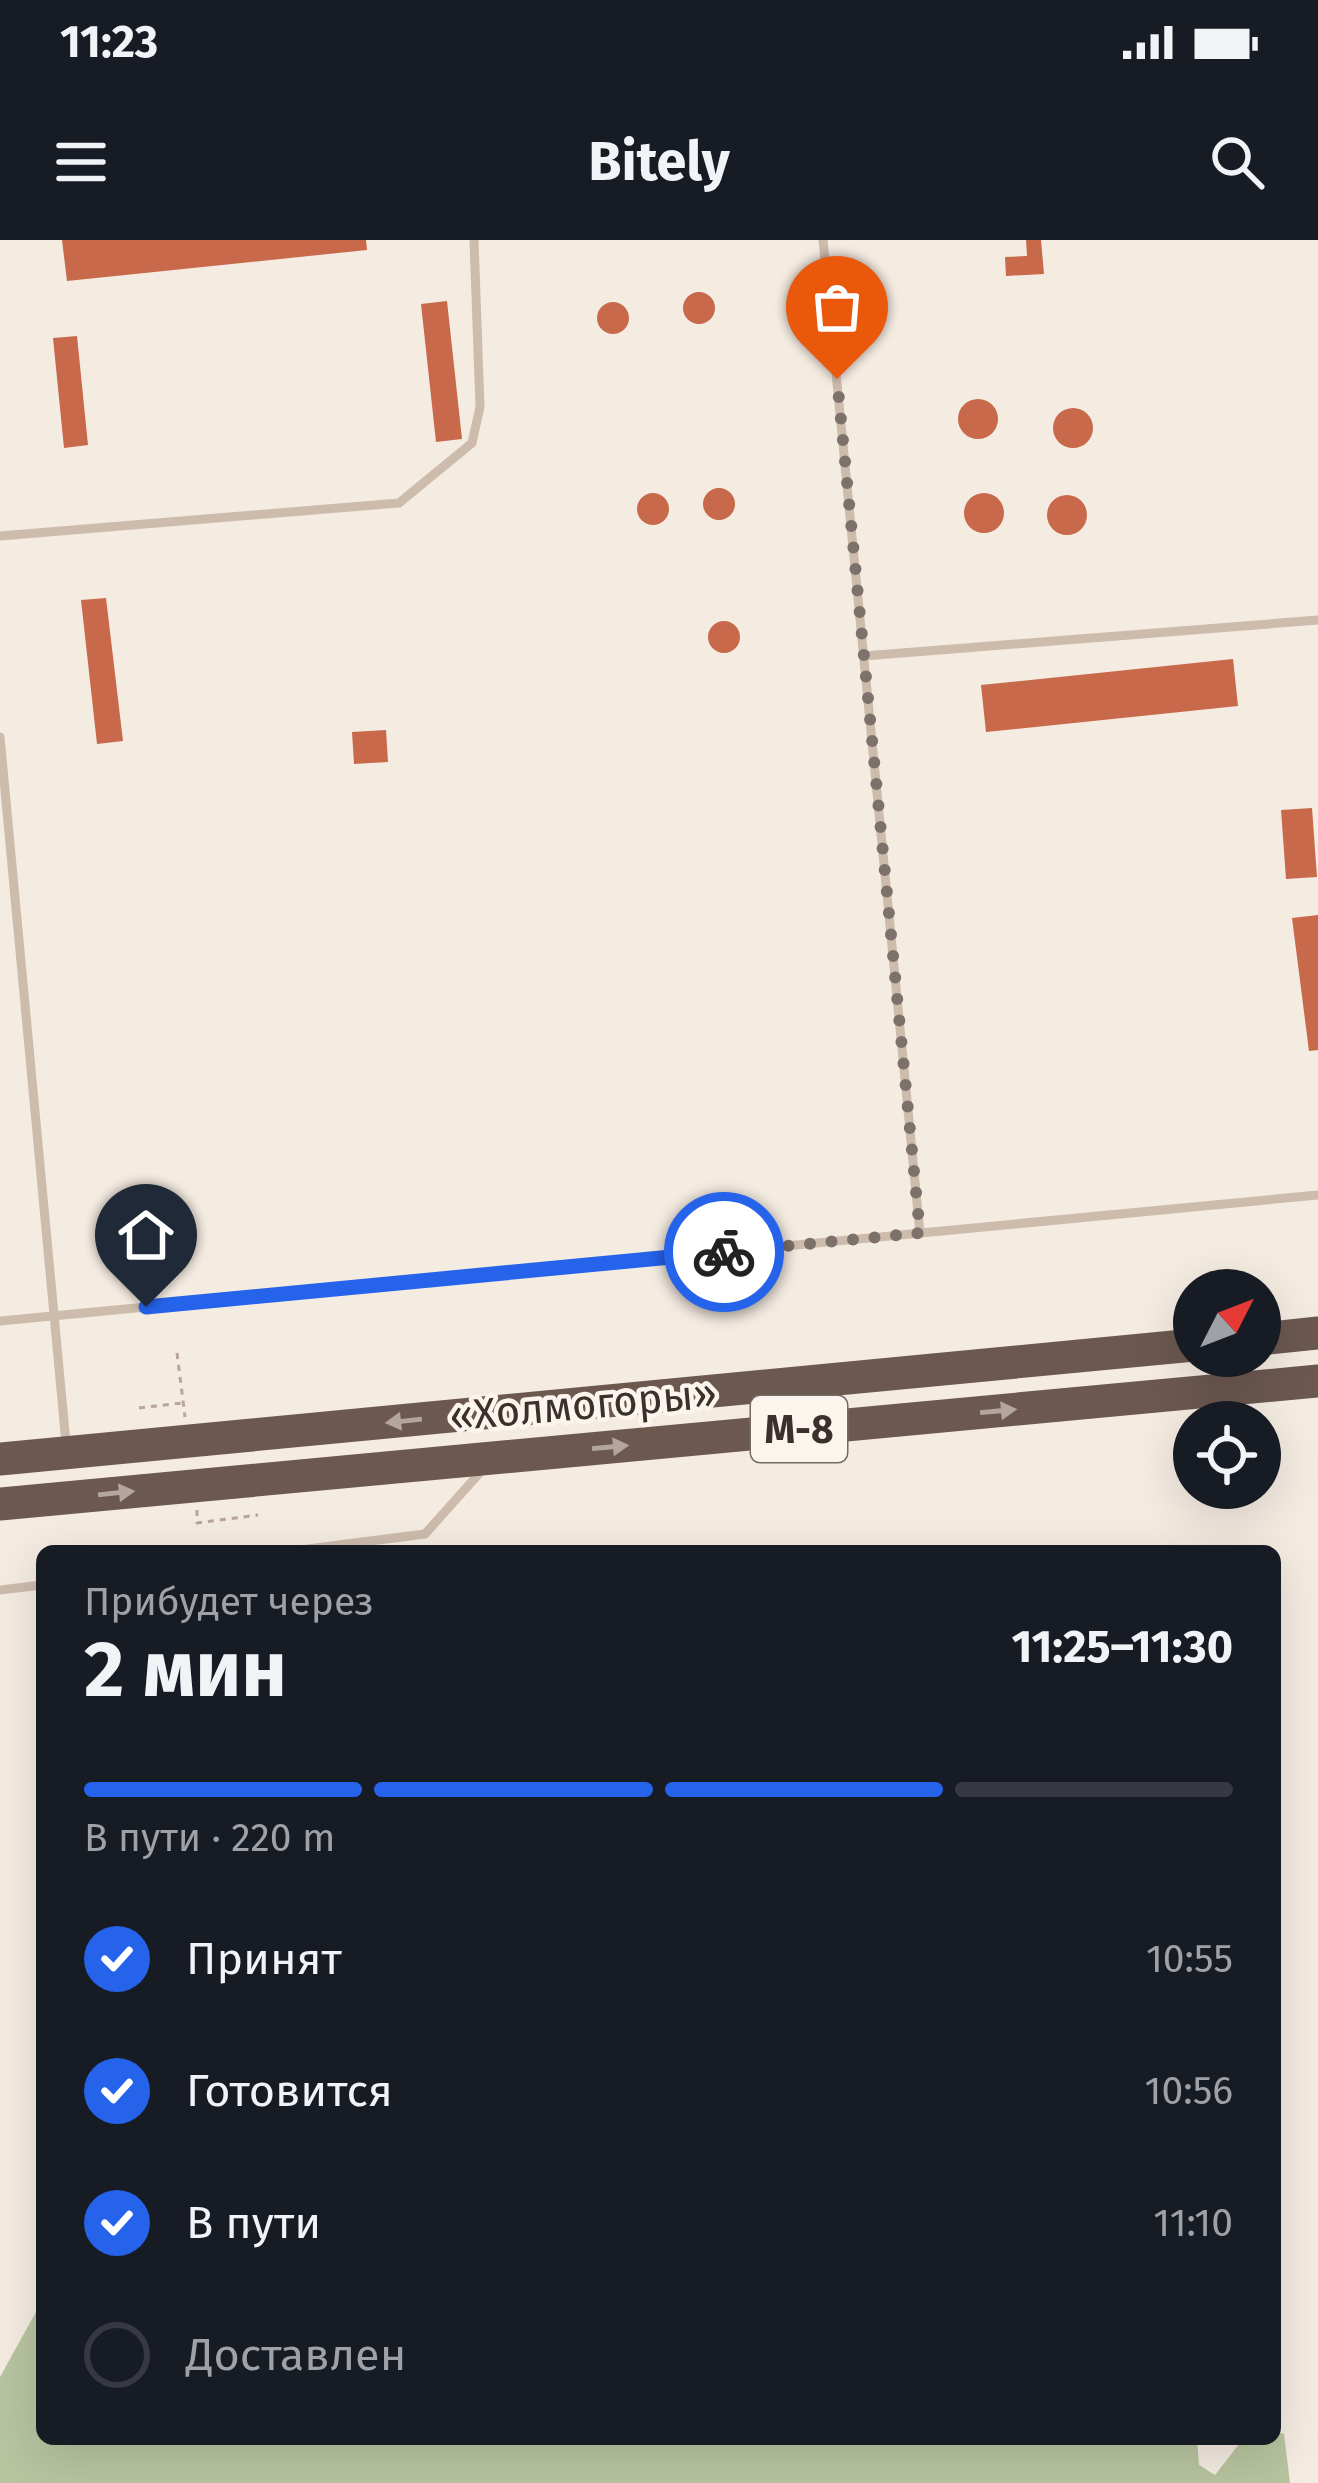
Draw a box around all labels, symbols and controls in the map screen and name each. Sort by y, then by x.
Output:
text: 11:23 [60,15,158,69]
icon: menu [48,129,114,195]
icon: search [1204,129,1270,195]
text: Bitely [588,130,730,194]
pin [786,256,888,379]
icon: bag [804,274,870,340]
pin [95,1184,197,1307]
courier [664,1192,784,1312]
icon: home [113,1202,179,1268]
icon: bike [691,1219,757,1285]
north arrow [1173,1269,1281,1377]
map controls [1173,1269,1281,1509]
street label: «Холмогоры» [447,1368,719,1442]
road number: М-8 [751,1396,847,1462]
one-way arrow [980,1401,1017,1420]
button: locate [1173,1401,1281,1509]
one-way arrow [385,1412,422,1431]
one-way arrow [591,1437,629,1456]
one-way arrow [98,1483,136,1502]
text: Прибудет через [84,1579,374,1625]
text: 11:25–11:30 [1011,1620,1233,1674]
text: 2 мин [84,1623,287,1717]
text: В пути · 220 m [84,1815,335,1861]
icon: check [84,1926,150,1992]
text: Принят [186,1932,342,1986]
text: 10:55 [1146,1936,1233,1982]
icon: check [84,2058,150,2124]
text: Готовится [186,2064,393,2118]
text: 10:56 [1145,2068,1233,2114]
icon: check [84,2190,150,2256]
text: В пути [186,2196,321,2250]
text: 11:10 [1153,2200,1233,2246]
text: Доставлен [186,2328,406,2382]

